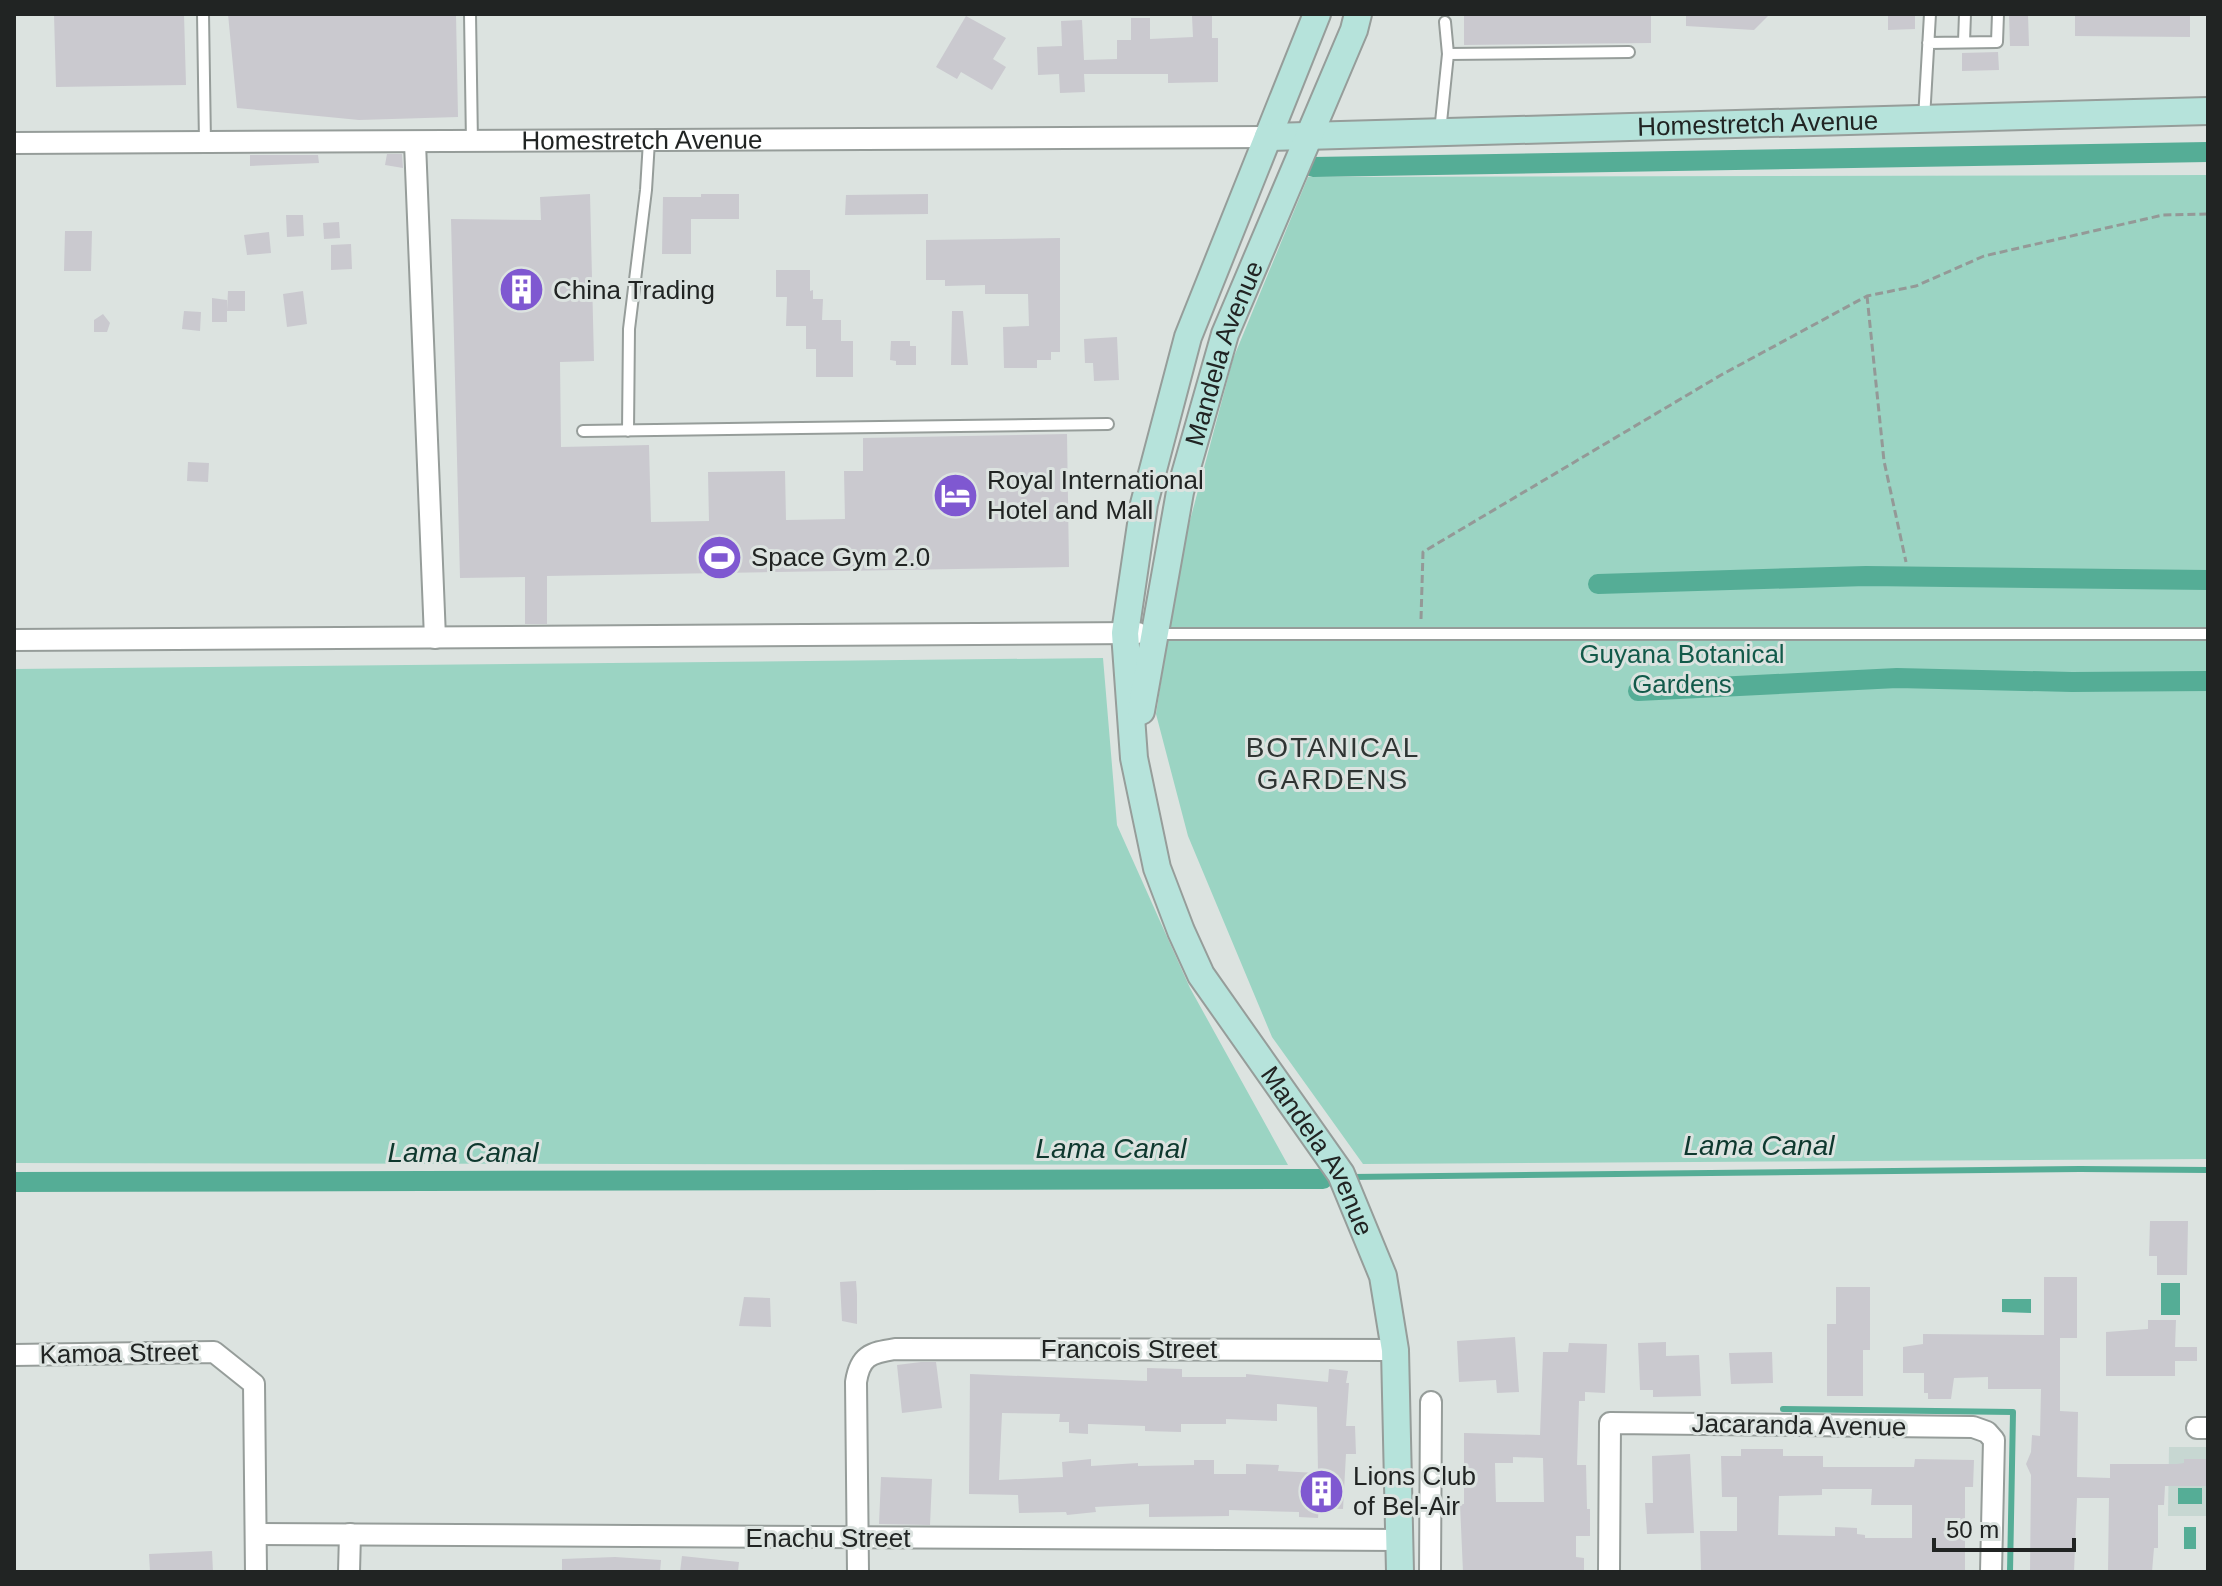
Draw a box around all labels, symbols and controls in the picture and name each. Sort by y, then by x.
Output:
street label: Homestretch Avenue [1637,105,1879,142]
street label: Homestretch Avenue [521,124,763,156]
street label: Mandela Avenue [1179,256,1269,449]
building icon: China Trading [498,266,546,314]
place label: China Trading [553,275,715,305]
place label: Royal International Hotel and Mall [987,465,1204,525]
hotel icon: Royal International Hotel and Mall [932,471,980,519]
sports icon: Space Gym 2.0 [696,533,744,581]
place label: Space Gym 2.0 [751,542,930,572]
park label: Guyana Botanical Gardens [1579,639,1785,699]
district label: BOTANICAL GARDENS [1246,732,1420,795]
street label: Mandela Avenue [1255,1060,1380,1240]
water label: Lama Canal [1684,1130,1835,1161]
water label: Lama Canal [1036,1133,1187,1164]
water label: Lama Canal [388,1137,539,1168]
street label: Francois Street [1041,1334,1218,1364]
street label: Kamoa Street [39,1337,200,1369]
street label: Jacaranda Avenue [1691,1408,1907,1442]
place label: Lions Club of Bel-Air [1353,1461,1476,1521]
building icon: Lions Club of Bel-Air [1298,1467,1346,1515]
scale bar [1934,1502,2074,1552]
text: 50 m [1946,1516,1999,1543]
street label: Enachu Street [746,1523,911,1553]

